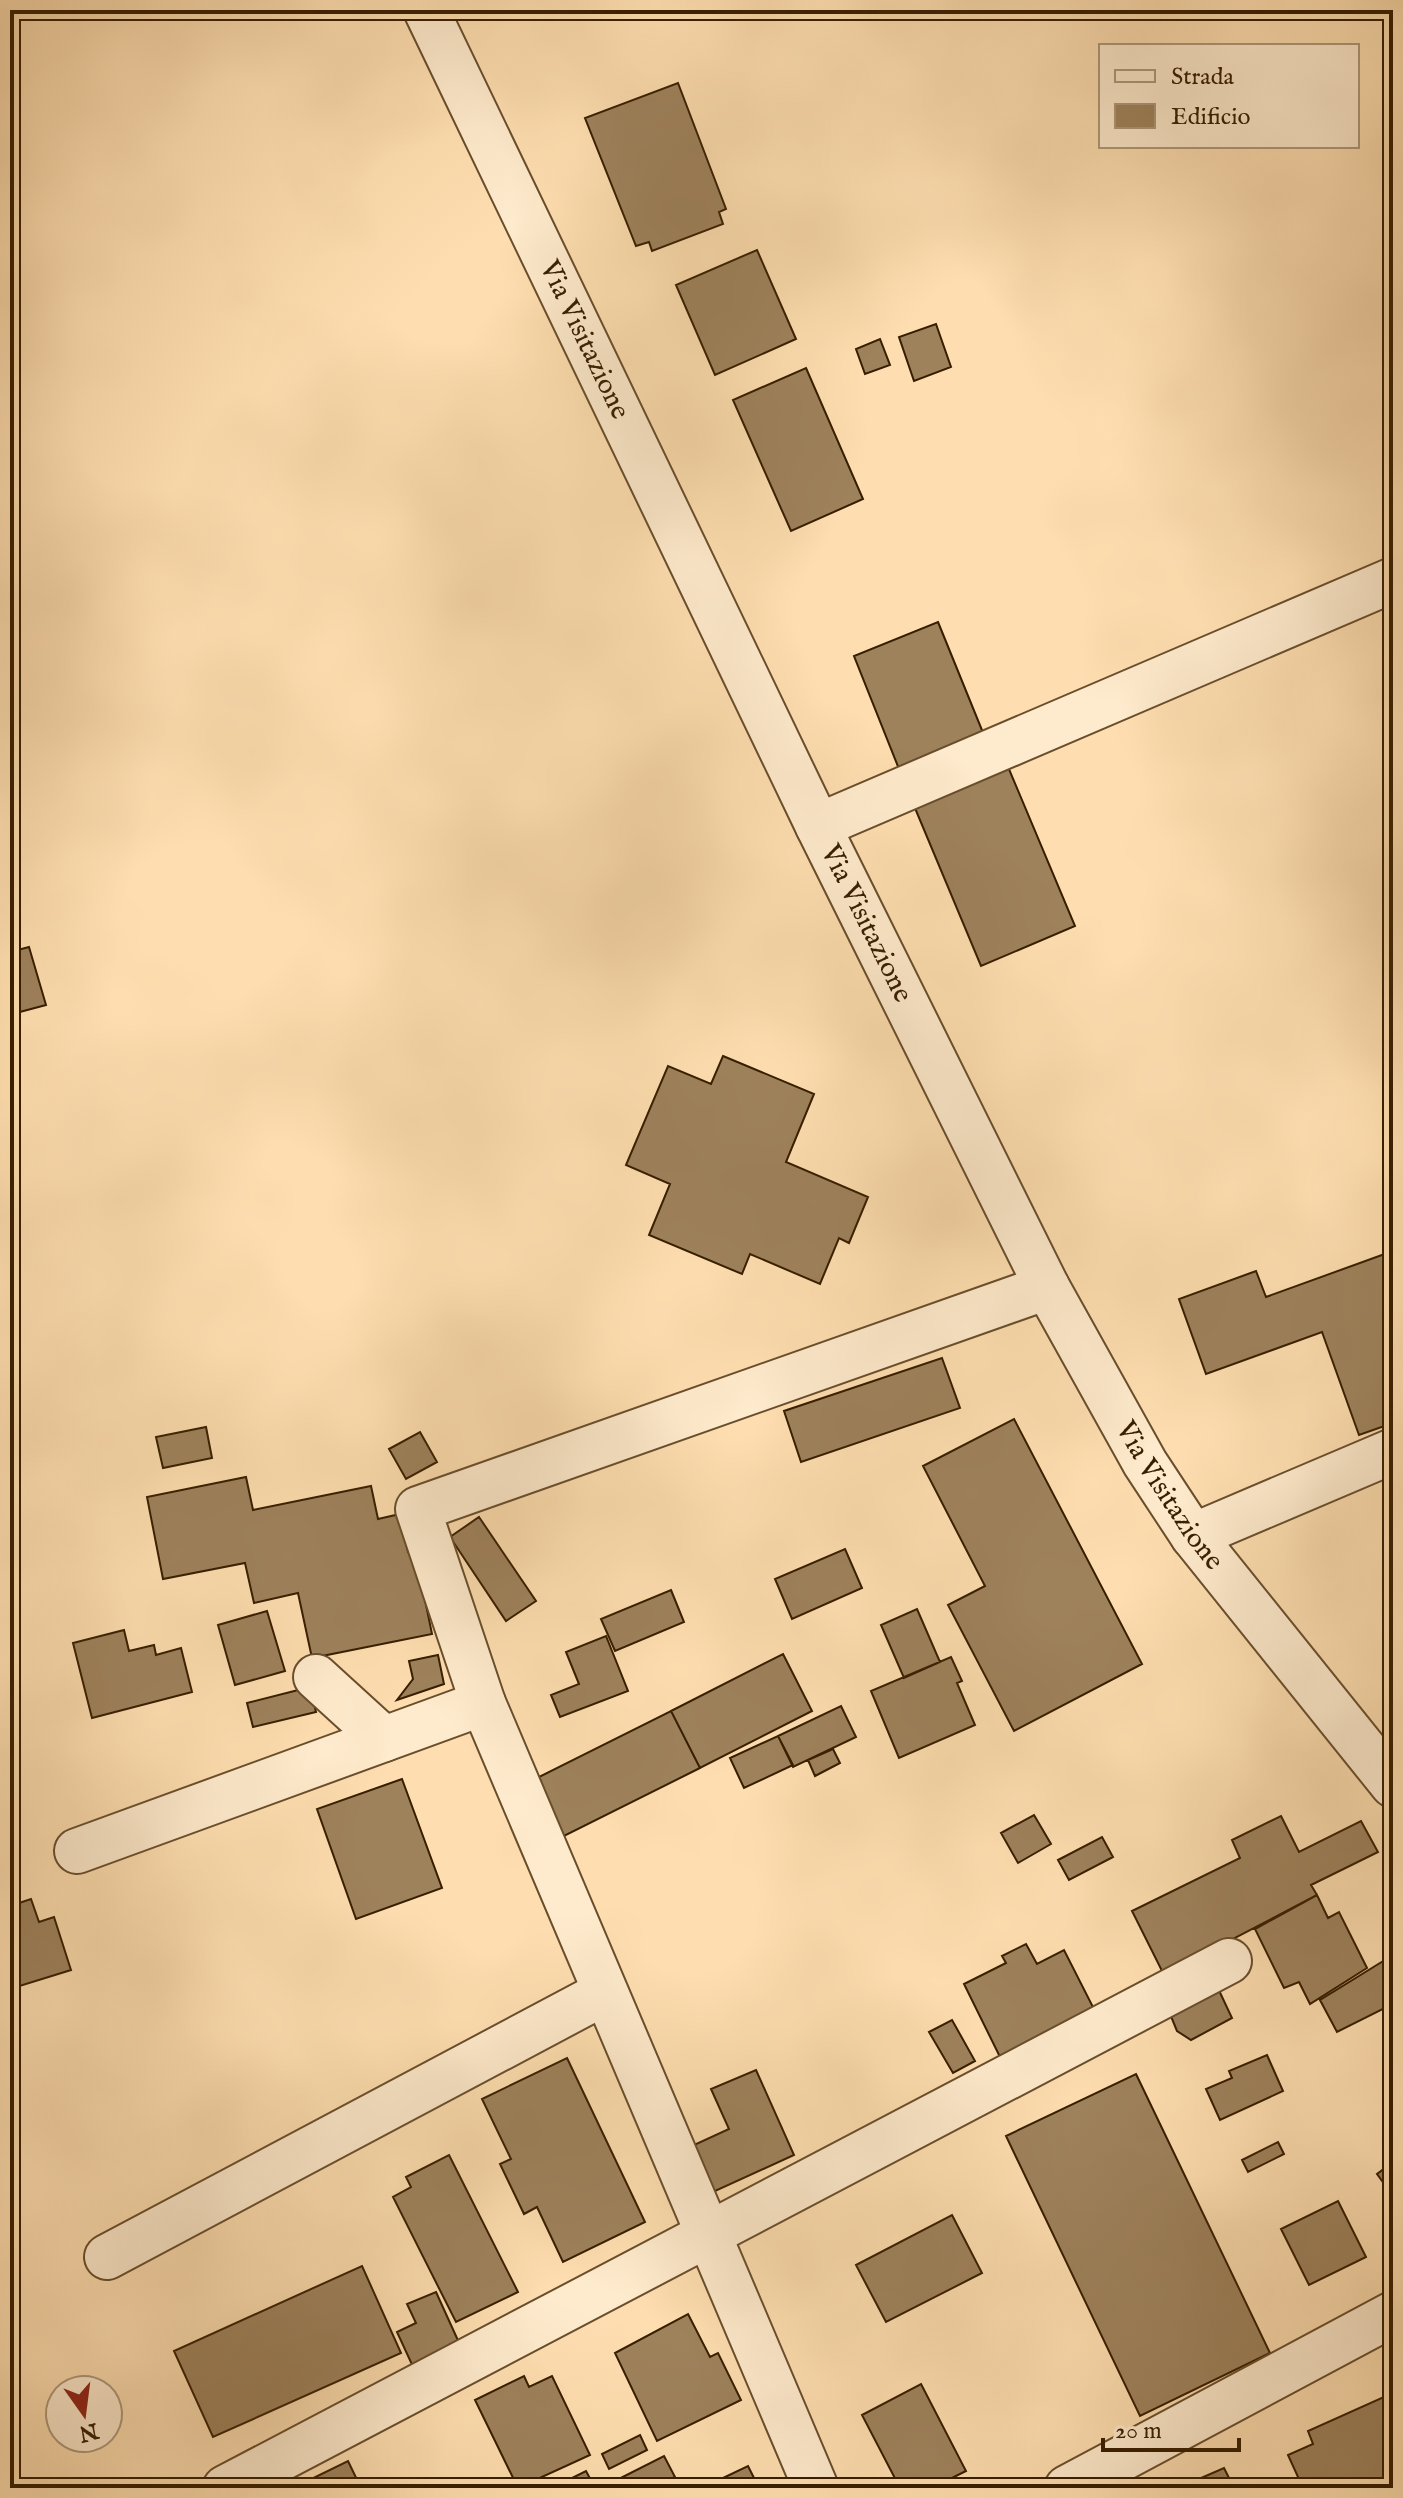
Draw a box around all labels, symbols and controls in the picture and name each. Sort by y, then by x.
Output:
legend [1099,44,1359,148]
text: Strada [1171,62,1235,93]
text: Edificio [1171,102,1250,133]
street label: Via Visitazione [531,254,638,425]
street label: Via Visitazione [812,838,920,1008]
street label: Via Visitazione [1107,1414,1231,1578]
north arrow [44,2374,124,2454]
scale bar [1103,2402,1239,2452]
text: N [76,2415,102,2447]
text: 20 m [1115,2416,1162,2447]

